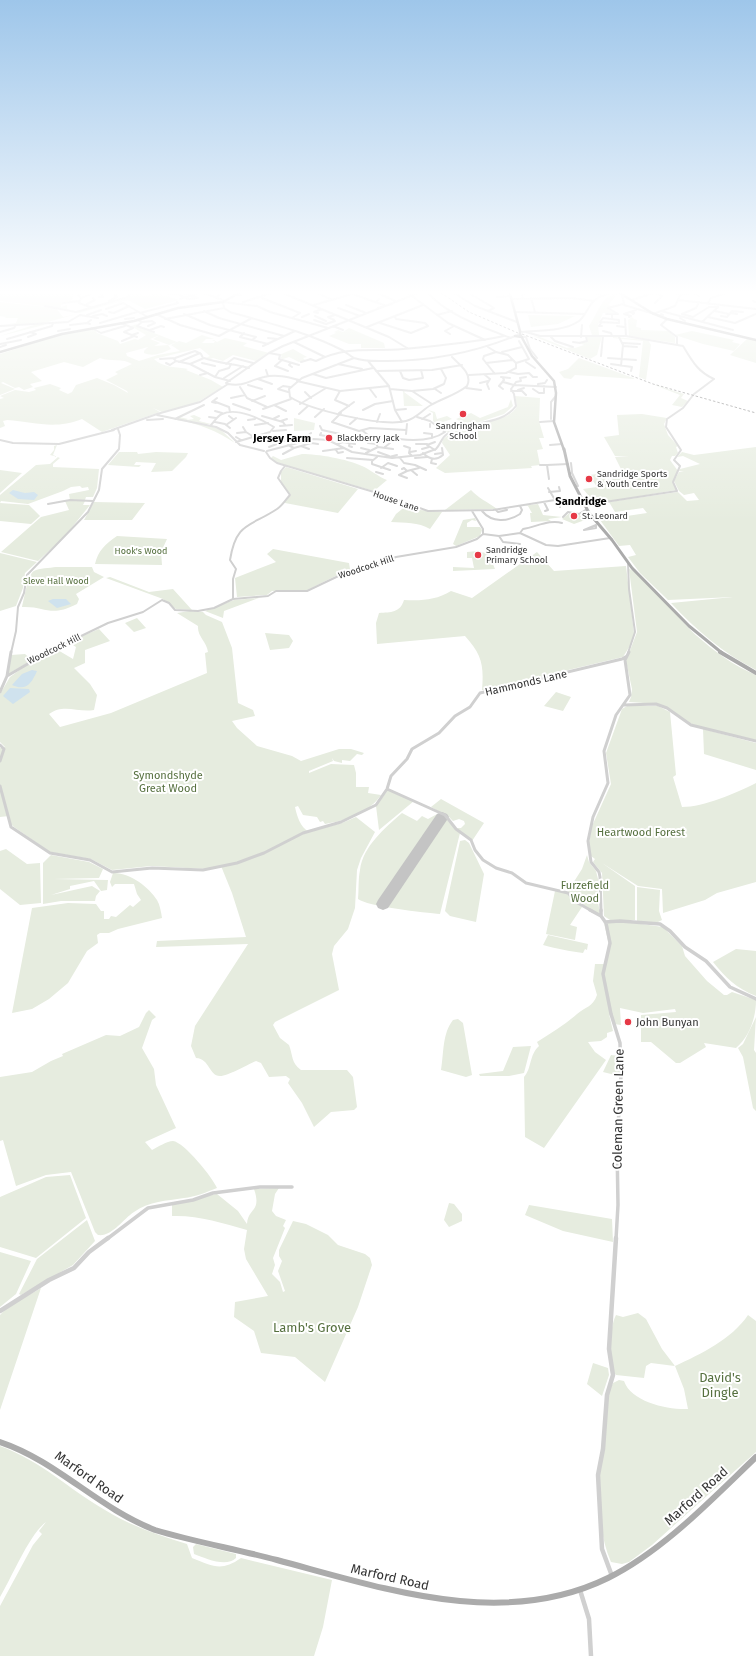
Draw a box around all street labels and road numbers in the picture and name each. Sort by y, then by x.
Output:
street label: House Lane [372,489,420,514]
street label: Woodcock Hill [337,553,395,581]
street label: Woodcock Hill [26,632,83,666]
street label: Hammonds Lane [484,667,568,699]
street label: Coleman Green Lane [609,1048,627,1170]
street label: Marford Road [52,1448,126,1506]
street label: Marford Road [661,1464,731,1528]
street label: Marford Road [349,1561,431,1593]

